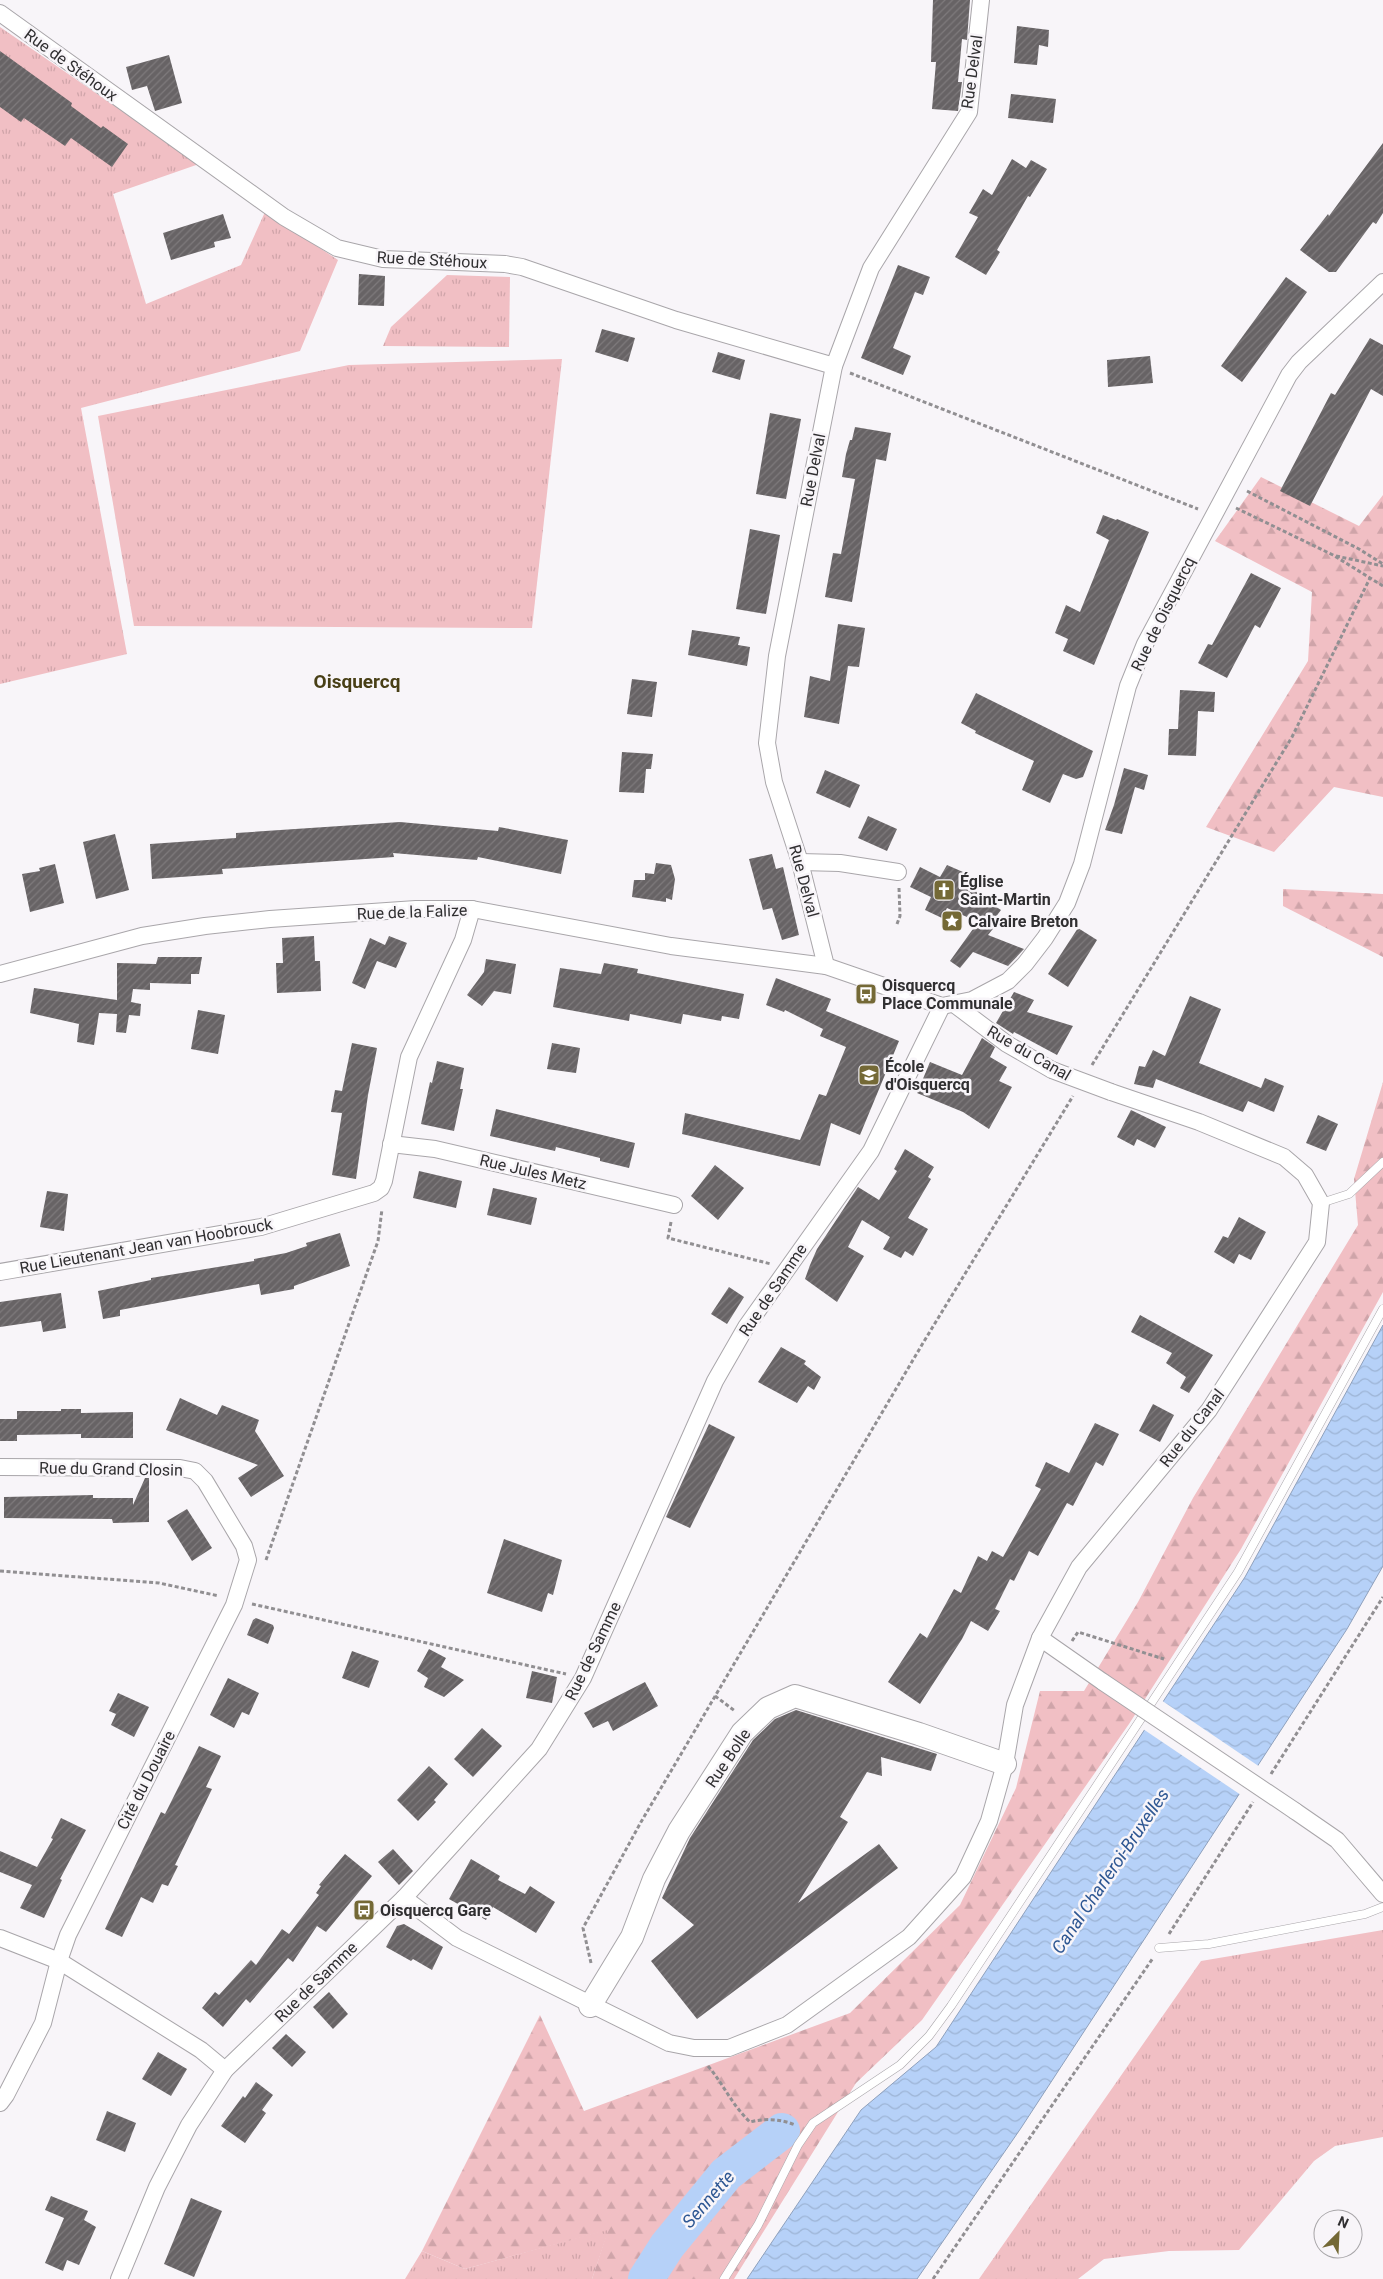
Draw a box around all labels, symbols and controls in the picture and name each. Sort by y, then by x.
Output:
street label: Rue de Stéhoux [21,25,121,105]
street label: Rue Delval [957,34,987,110]
street label: Rue de Stéhoux [376,248,488,272]
street label: Rue Delval [797,432,829,508]
street label: Rue de Oisquercq [1127,554,1199,674]
district label: Oisquercq [314,670,400,693]
street label: Rue Delval [785,843,823,919]
place label: Église Saint-Martin [960,872,1051,909]
church icon: Église Saint-Martin [932,878,956,902]
street label: Rue de la Falize [356,901,468,923]
place icon: Calvaire Breton [940,909,964,933]
place label: Calvaire Breton [968,912,1078,931]
place label: Oisquercq Place Communale [882,976,1013,1013]
bus stop icon: Oisquercq Place Communale [854,982,878,1006]
street label: Rue du Canal [984,1021,1074,1085]
place label: École d'Oisquercq [885,1057,970,1094]
school or university icon: École d'Oisquercq [857,1063,881,1087]
street label: Rue Jules Metz [478,1150,588,1194]
street label: Rue Lieutenant Jean van Hoobrouck [18,1214,275,1278]
street label: Rue de Samme [735,1240,811,1340]
street label: Rue du Canal [1156,1385,1228,1471]
street label: Rue du Grand Closin [39,1458,183,1480]
street label: Rue de Samme [561,1599,625,1703]
street label: Rue Bolle [702,1725,754,1791]
street label: Cité du Douaire [113,1727,179,1833]
water label: Canal Charleroi-Bruxelles [1047,1785,1173,1957]
bus stop icon: Oisquercq Gare [352,1898,376,1922]
place label: Oisquercq Gare [380,1901,491,1920]
street label: Rue de Samme [271,1938,361,2026]
water label: Sennette [677,2166,739,2232]
north arrow [1313,2209,1363,2259]
text: N [1336,2213,1351,2231]

